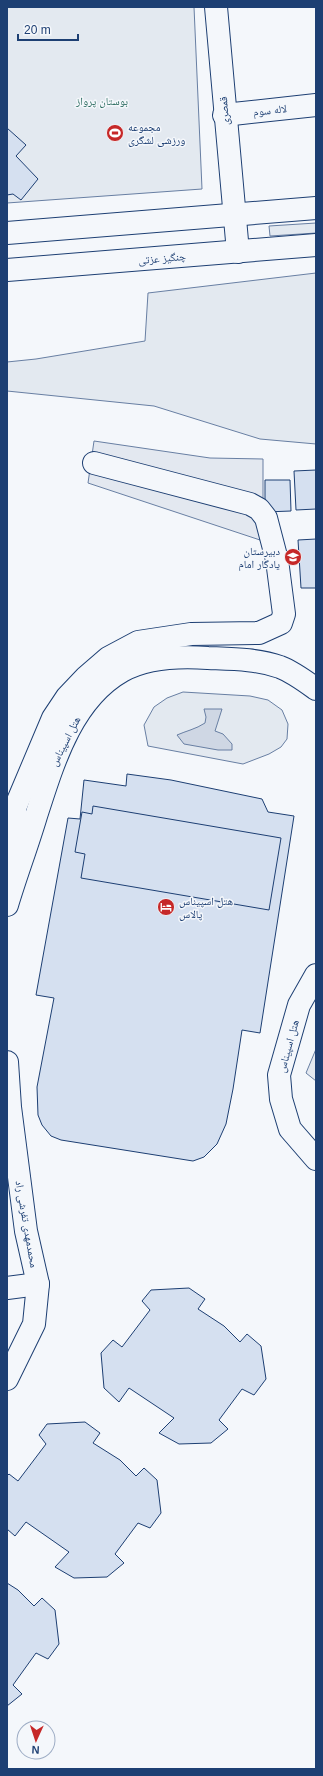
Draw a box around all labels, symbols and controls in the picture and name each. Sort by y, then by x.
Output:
scale bar [18,16,78,42]
text: 20 m [24,23,51,37]
park label: بوستان پرواز [75,95,128,108]
street label: قمصری [217,96,232,126]
street label: لاله سوم [253,102,288,119]
place label: مجموعه ورزشی لشگری [128,121,185,147]
sports icon: مجموعه ورزشی لشگری [105,123,125,143]
street label: چنگیز عزتی [138,250,187,267]
place label: دبیرستان یادگار امام [238,545,281,571]
school or university icon: دبیرستان یادگار امام [283,547,303,567]
street label: هتل اسپیناس [47,714,84,768]
place label: هتل اسپیناس پالاس [179,895,233,921]
hotel icon: هتل اسپیناس پالاس [156,897,176,917]
street label: هتل اسپیناس [275,1018,302,1074]
street label: محمدمهدی تفرشی راد [12,1180,41,1269]
north arrow [16,1720,56,1760]
text: N [31,1744,40,1756]

